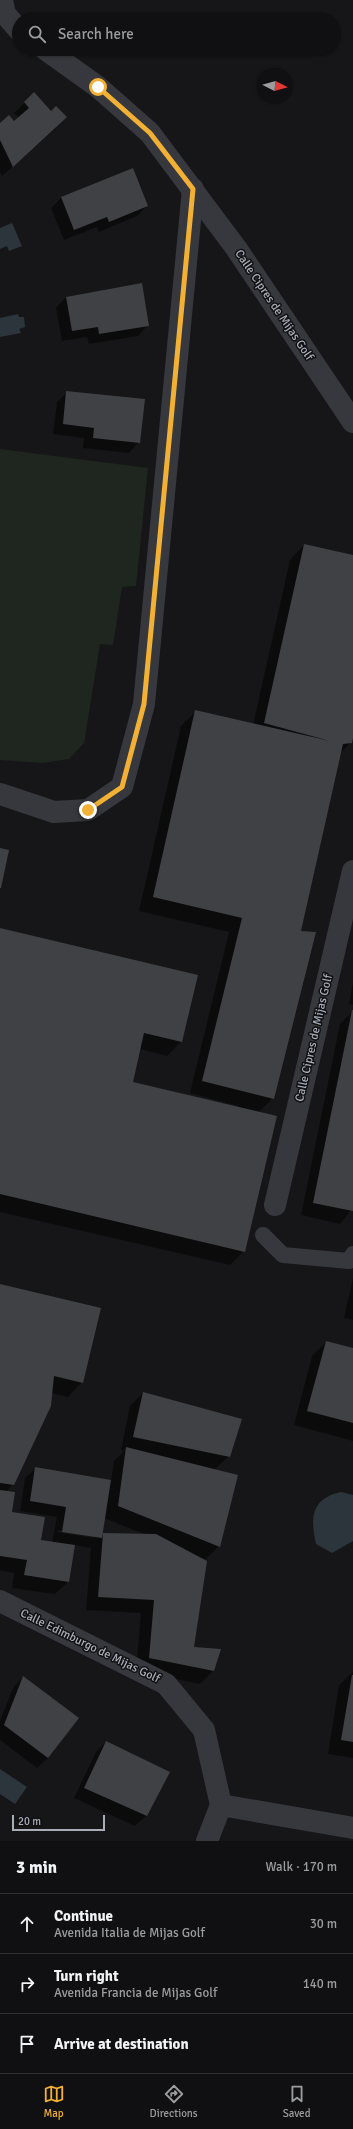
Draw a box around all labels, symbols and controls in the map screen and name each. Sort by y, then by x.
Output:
search box [12,12,341,56]
icon: search [26,23,48,45]
text: Search here [58,25,134,43]
north arrow [257,68,293,104]
route start [89,78,107,96]
street label: Calle Cipres de Mijas Golf [231,247,317,364]
route end [79,801,97,819]
street label: Calle Cipres de Mijas Golf [292,972,336,1103]
street label: Calle Edimburgo de Mijas Golf [18,1606,163,1687]
scale bar [12,1813,105,1832]
text: 20 m [18,1815,41,1828]
text: 3 min [16,1857,57,1878]
text: Walk · 170 m [266,1859,337,1875]
text: Continue [54,1907,113,1925]
icon: ahead [16,1913,38,1935]
text: 30 m [310,1916,337,1932]
text: Avenida Italia de Mijas Golf [54,1925,205,1941]
text: Turn right [54,1967,119,1985]
icon: right [16,1973,38,1995]
text: 140 m [303,1976,337,1992]
text: Avenida Francia de Mijas Golf [54,1985,217,2001]
icon: arrive [16,2033,38,2055]
text: Arrive at destination [54,2035,189,2053]
tab: Map [43,2083,65,2120]
tab: Directions [150,2083,198,2120]
tab: Saved [283,2083,310,2120]

